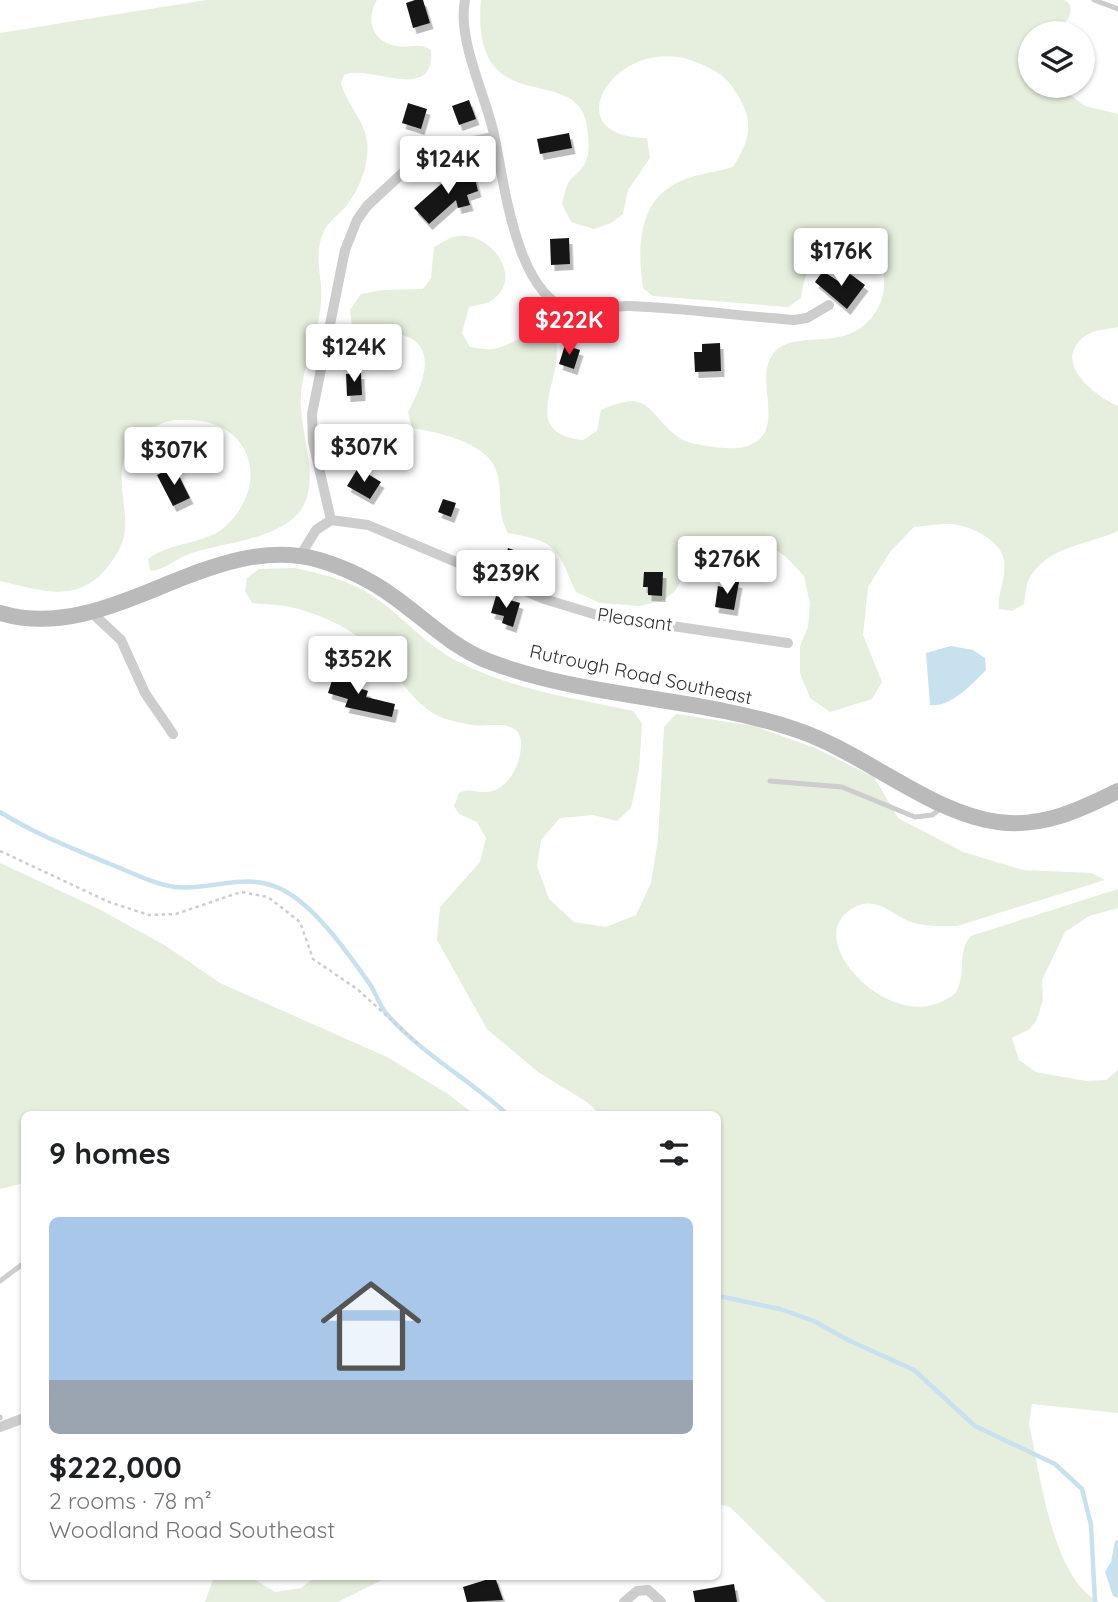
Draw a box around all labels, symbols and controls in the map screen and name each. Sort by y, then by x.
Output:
map controls [1018,21,1095,98]
button: layers [1018,21,1095,98]
pin: $124K [399,136,497,196]
text: $124K [416,144,480,173]
pin: $176K [792,229,890,288]
text: $176K [810,236,872,265]
pin: $222K [520,298,618,357]
text: $222K [535,305,603,334]
pin: $124K [305,324,403,384]
text: $124K [322,332,386,361]
pin: $307K [315,424,413,484]
pin: $307K [125,428,223,487]
text: $307K [331,432,397,461]
text: $307K [141,435,207,464]
pin: $276K [678,536,776,596]
text: $276K [694,544,760,573]
pin: $239K [457,550,555,610]
text: $239K [472,558,540,587]
street label: Pleasant [596,602,674,636]
pin: $352K [309,636,407,696]
street label: Rutrough Road Southeast [528,639,754,709]
text: $352K [324,644,392,673]
text: 9 homes [49,1134,171,1172]
icon: filters [655,1134,693,1172]
icon: home [308,1263,434,1389]
text: $222,000 [49,1448,182,1486]
text: 2 rooms · 78 m² [49,1486,212,1515]
text: Woodland Road Southeast [49,1515,335,1544]

